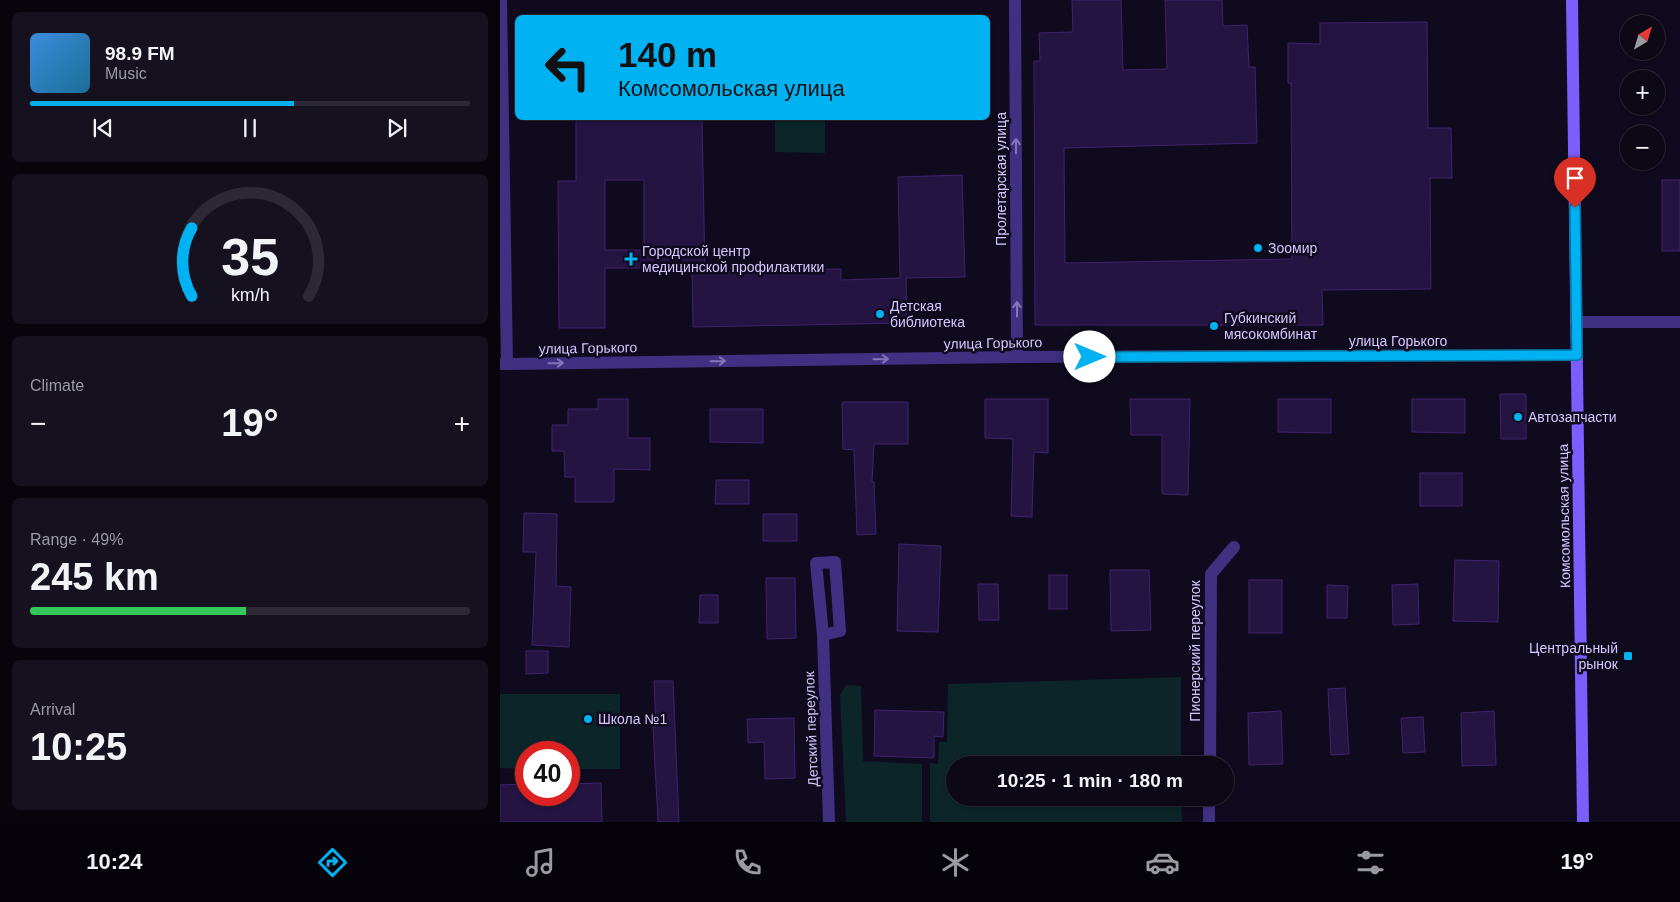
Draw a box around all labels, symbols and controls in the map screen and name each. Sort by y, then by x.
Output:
north arrow [1620,15,1665,60]
map controls [1620,15,1665,170]
icon: left [535,35,600,100]
text: 140 m [618,35,717,74]
text: 98.9 FM [105,43,175,64]
text: Music [105,65,147,82]
button: + [1620,70,1665,115]
text: Комсомольская улица [618,76,845,101]
street label: Пролетарская улица [993,112,1009,246]
icon: previous [89,114,117,142]
icon: pause [236,114,264,142]
icon: next [383,114,411,142]
button: − [1620,125,1665,170]
one-way arrow [1011,138,1021,154]
pin [1554,157,1596,208]
icon: arrive [1561,164,1589,192]
text: 35 [221,228,279,286]
place label: Зоомир [1268,240,1317,256]
marker: Зоомир [1252,242,1264,254]
place label: Городской центр медицинской профилактики [642,243,824,275]
marker: Городской центр медицинской профилактики [624,252,638,266]
text: km/h [231,285,269,305]
place label: Детская библиотека [890,298,965,330]
one-way arrow [1012,301,1022,317]
marker: Детская библиотека [874,308,886,320]
place label: Губкинский мясокомбинат [1224,310,1318,342]
marker: Губкинский мясокомбинат [1208,320,1220,332]
position arrow [1063,330,1115,382]
street label: улица Горького [1349,333,1447,349]
street label: улица Горького [944,334,1043,352]
street label: улица Горького [539,339,638,357]
one-way arrow [872,354,888,364]
one-way arrow [710,356,726,366]
one-way arrow [547,359,563,368]
text: Climate [30,377,84,394]
text: 19° [221,402,279,444]
text: − [30,408,46,439]
text: + [454,408,470,439]
place label: Автозапчасти [1528,409,1616,425]
marker: Автозапчасти [1512,411,1524,423]
street label: Комсомольская улица [1555,444,1573,588]
text: Range · 49% [30,531,123,548]
text: 245 km [30,556,159,598]
street label: Пионерский переулок [1187,579,1203,722]
place label: Центральный рынок [1529,640,1619,672]
marker: Центральный рынок [1622,650,1634,662]
street label: Детский переулок [801,670,821,787]
text: Arrival [30,701,75,718]
place label: Школа №1 [598,711,667,727]
marker: Школа №1 [582,713,594,725]
text: 10:25 [30,726,127,768]
speed limit sign: 40 [515,741,580,806]
text: 10:25 · 1 min · 180 m [997,770,1183,791]
icon: directions [315,845,350,880]
icon: music [523,845,558,880]
icon: phone [730,845,765,880]
icon: climate [938,845,973,880]
icon: car [1145,845,1180,880]
icon: filters [1353,845,1388,880]
text: 10:24 [86,849,143,874]
text: 19° [1560,849,1594,874]

